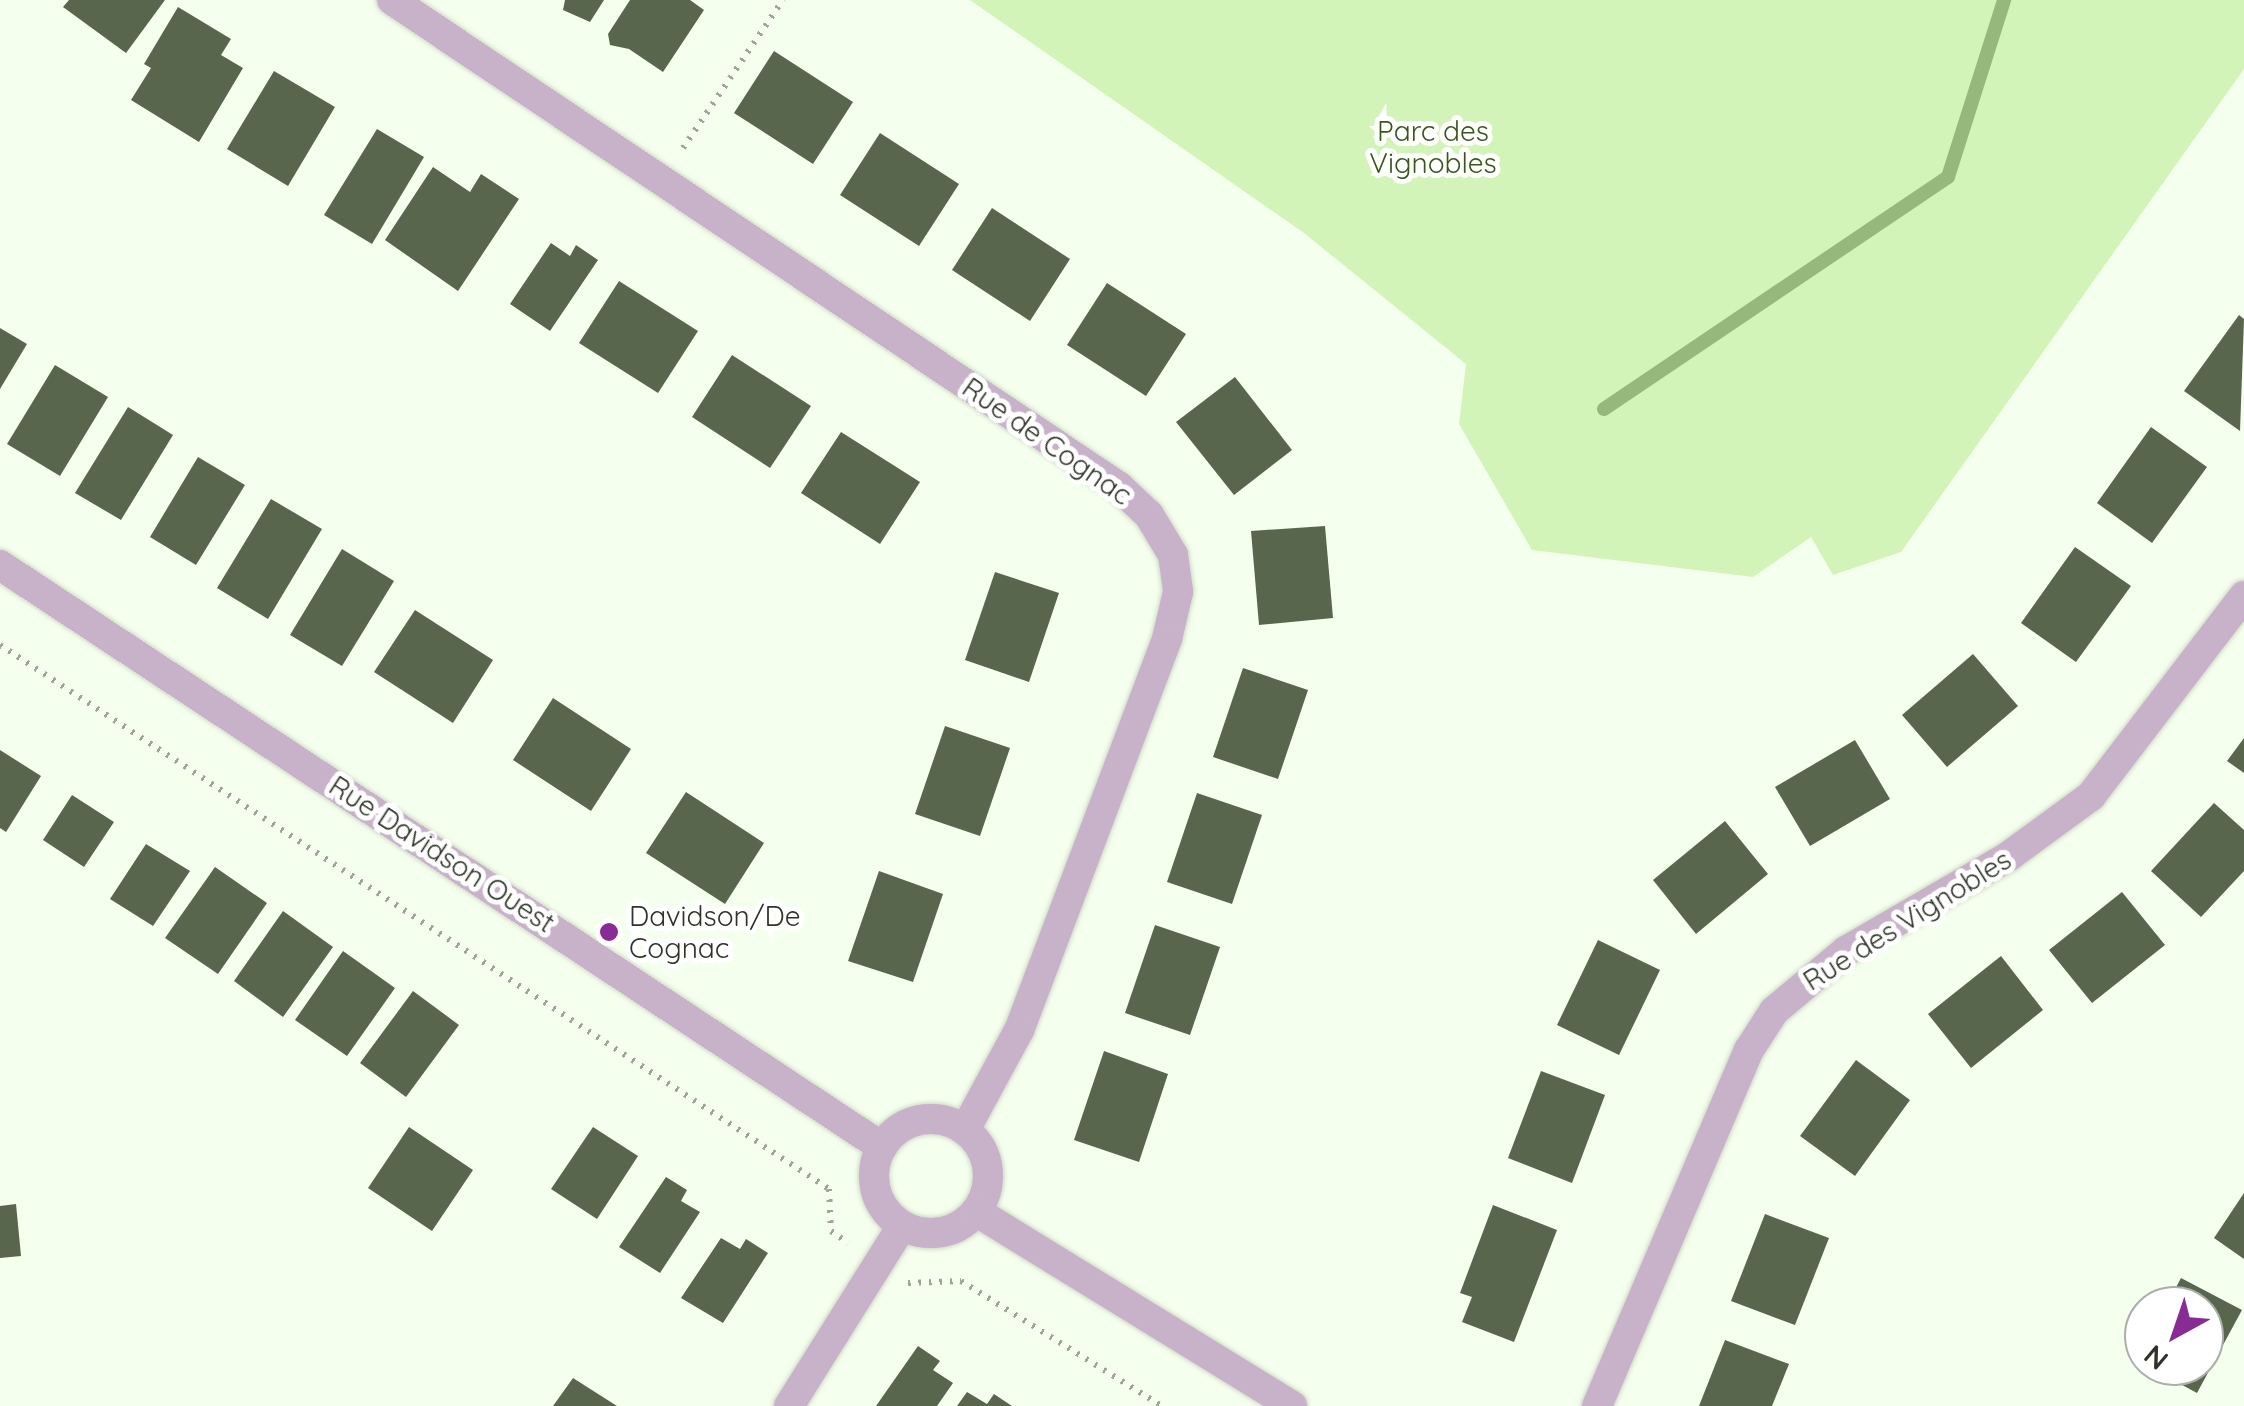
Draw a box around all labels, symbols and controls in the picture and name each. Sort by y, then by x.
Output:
park label: Parc des Vignobles [1369,114,1497,180]
street label: Rue de Cognac [956,370,1138,512]
street label: Rue Davidson Ouest [323,769,561,939]
street label: Rue des Vignobles [1797,843,2017,997]
place label: Davidson/De Cognac [629,899,801,965]
marker: Davidson/De Cognac [598,921,620,943]
north arrow [2124,1286,2224,1386]
text: N [2137,1338,2175,1378]

